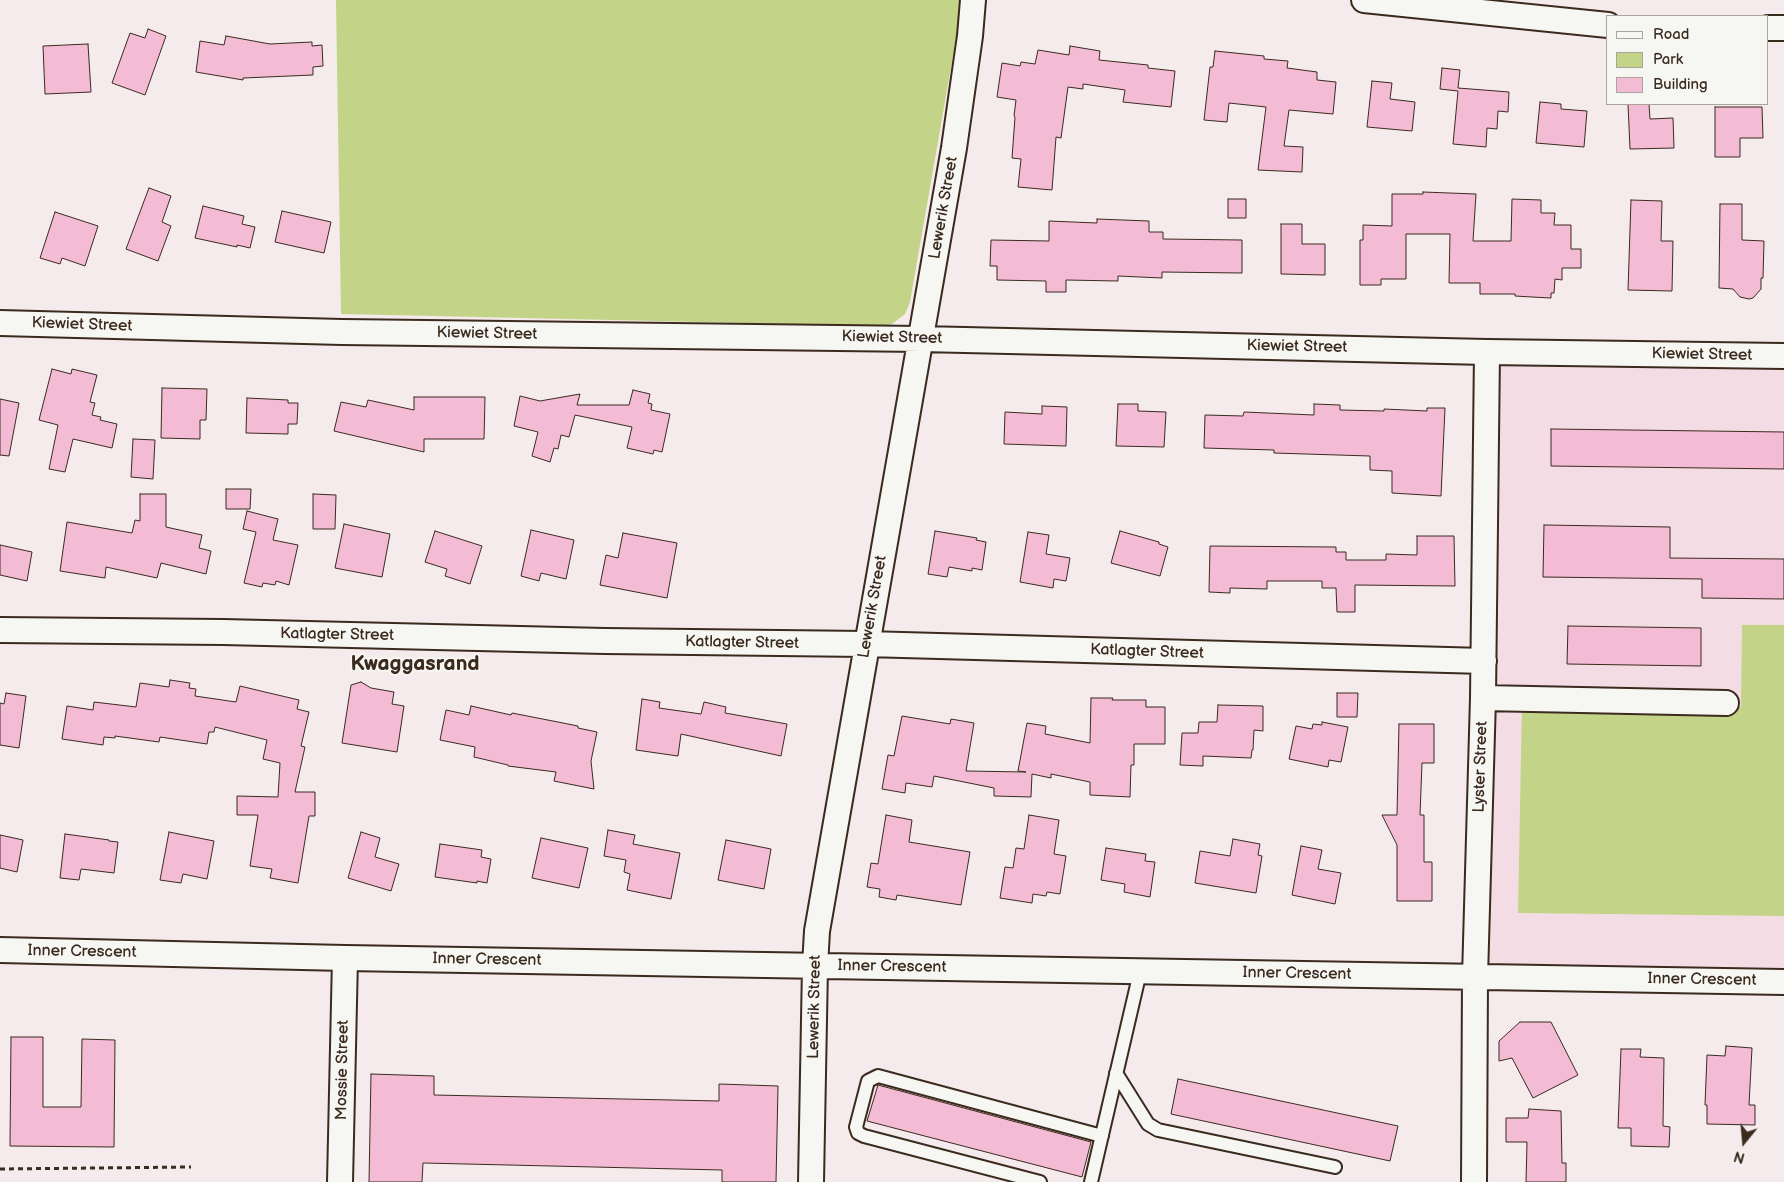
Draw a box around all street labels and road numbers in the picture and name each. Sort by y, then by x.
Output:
street label: Lewerik Street [926,155,962,261]
street label: Kiewiet Street [31,314,133,336]
street label: Kiewiet Street [436,324,538,344]
street label: Kiewiet Street [841,328,943,348]
street label: Kiewiet Street [1246,337,1348,357]
street label: Kiewiet Street [1651,345,1753,365]
street label: Lewerik Street [855,554,891,660]
street label: Katlagter Street [280,624,394,646]
street label: Katlagter Street [685,632,799,654]
street label: Katlagter Street [1090,640,1204,664]
street label: Lyster Street [1470,721,1492,813]
street label: Inner Crescent [27,941,137,963]
street label: Inner Crescent [432,949,542,971]
street label: Lewerik Street [804,955,826,1059]
street label: Inner Crescent [837,956,947,978]
street label: Inner Crescent [1242,963,1352,985]
street label: Inner Crescent [1647,969,1757,991]
street label: Mossie Street [333,1020,353,1120]

